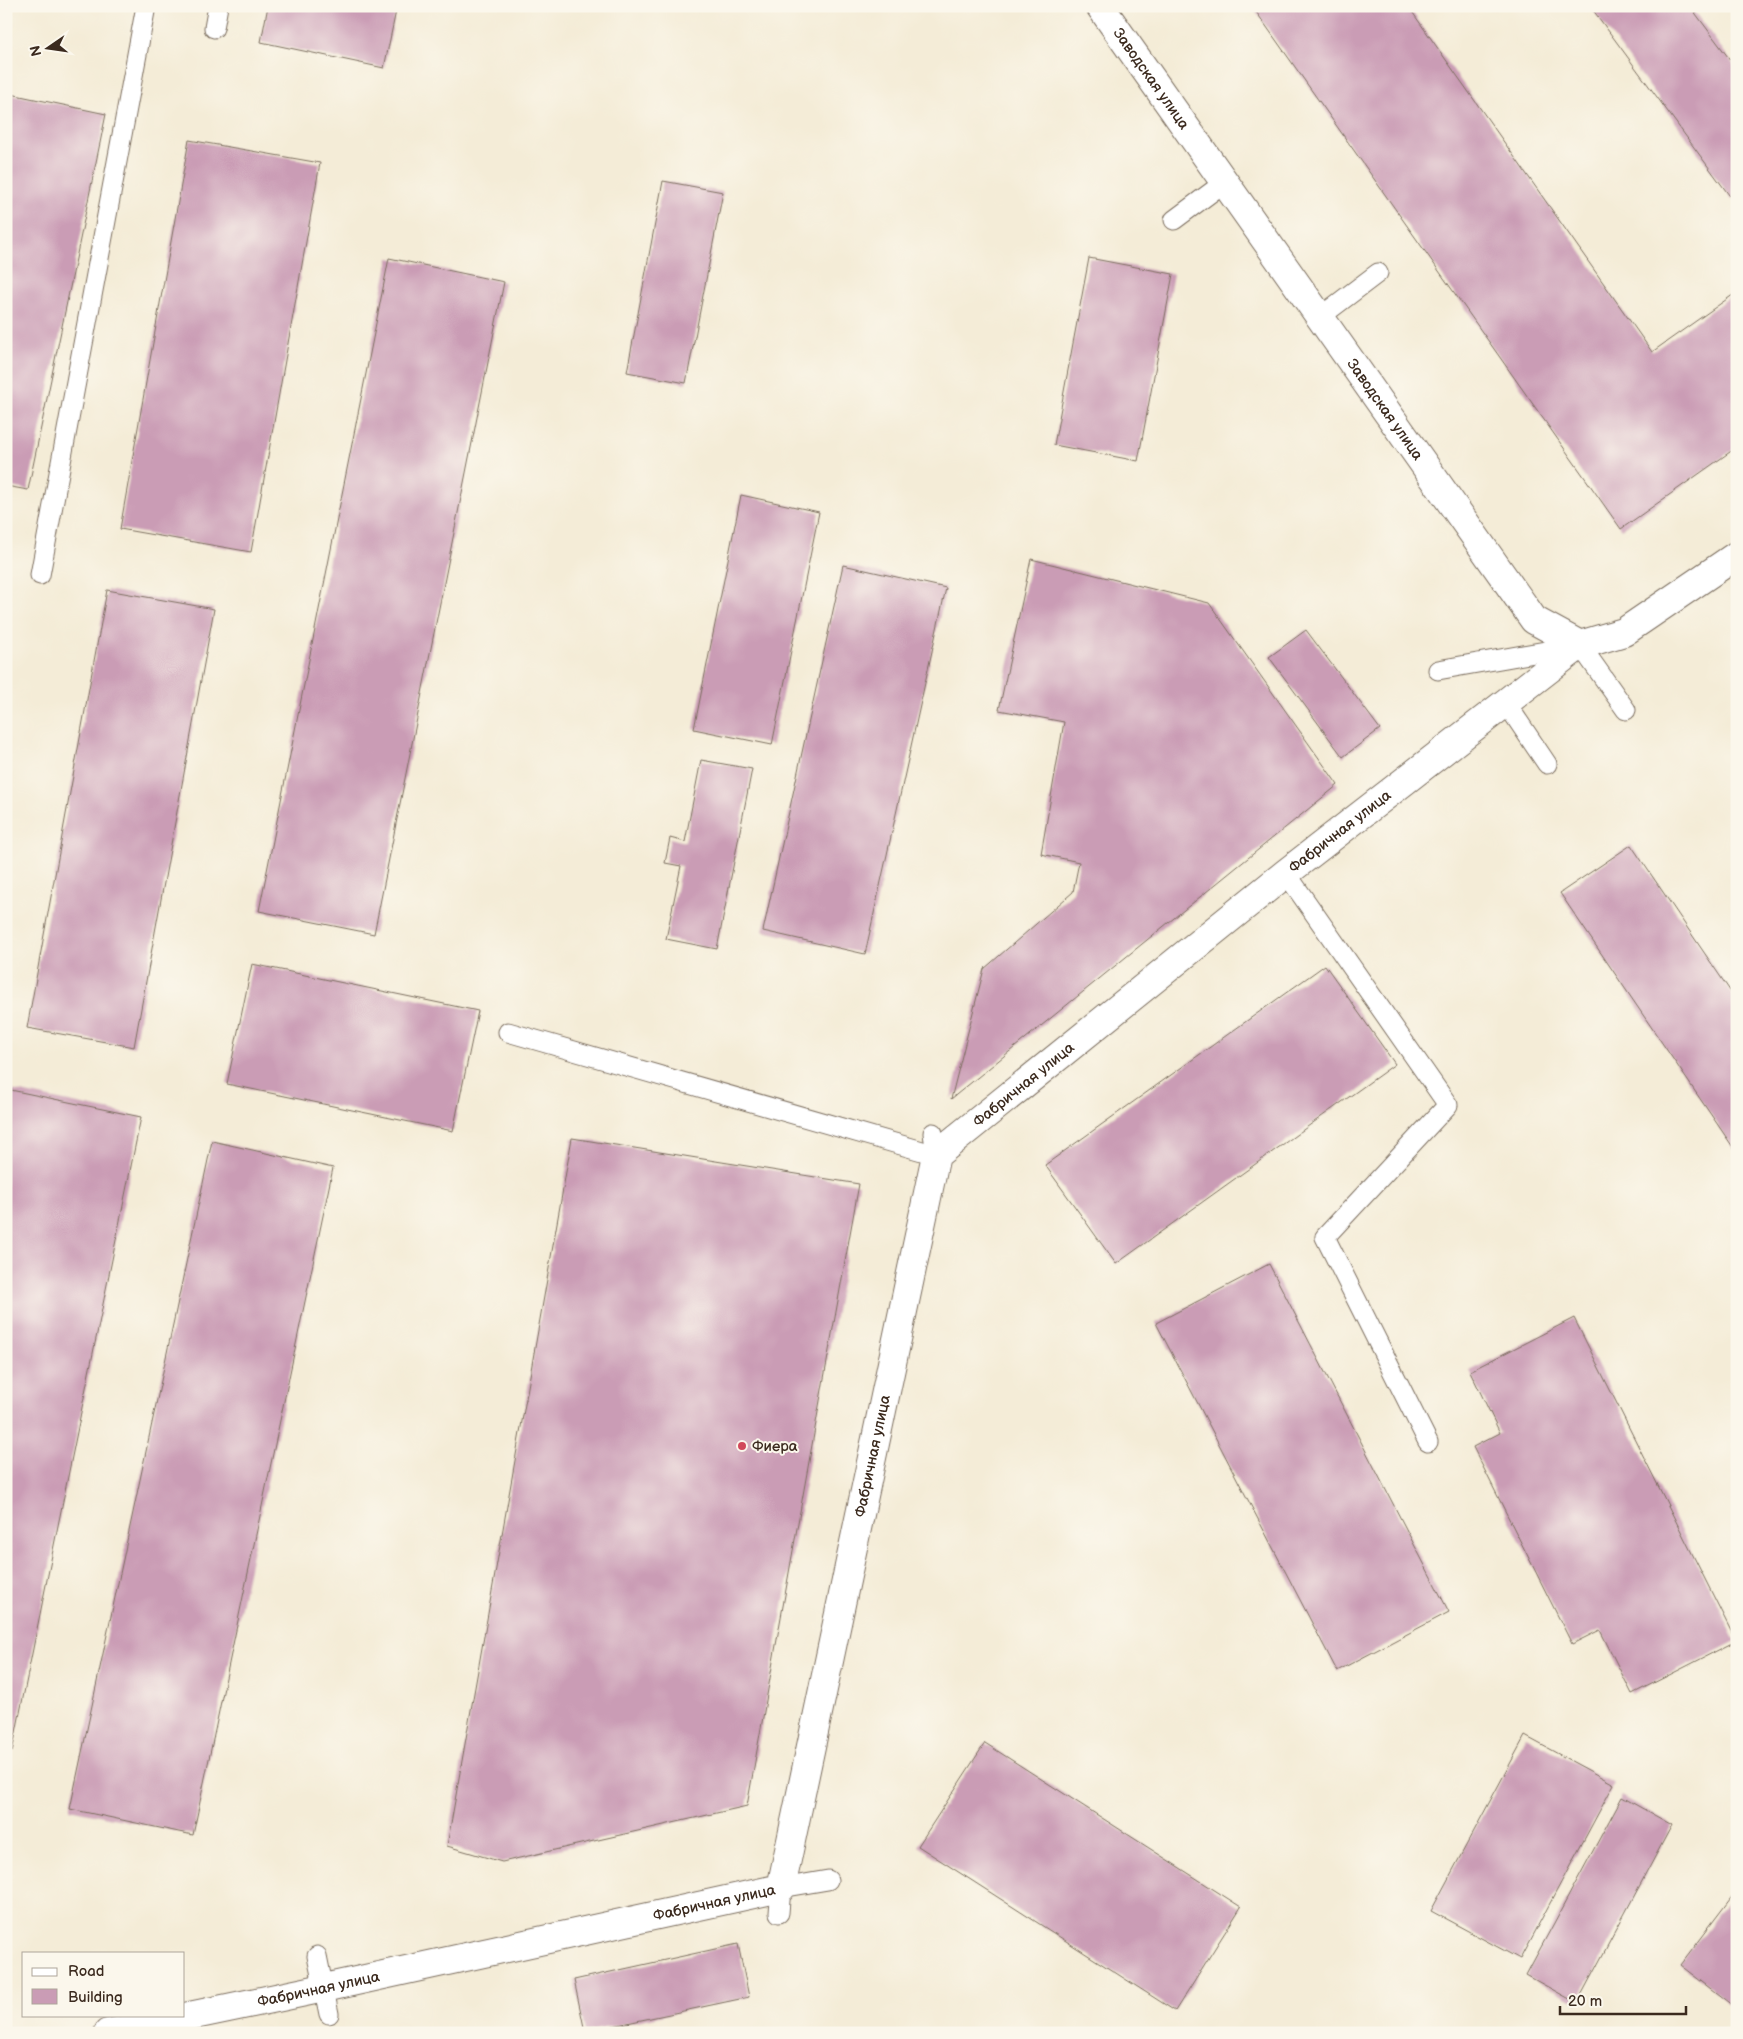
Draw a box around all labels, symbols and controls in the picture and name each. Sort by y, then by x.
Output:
north arrow [22,22,72,72]
street label: Заводская улица [1109,24,1194,133]
text: N [26,44,45,58]
street label: Заводская улица [1343,355,1428,464]
street label: Фабричная улица [1285,786,1395,877]
street label: Фабричная улица [969,1038,1078,1131]
street label: Фабричная улица [850,1393,895,1519]
place label: Фиера [752,1437,798,1456]
marker: Фиера [736,1440,748,1452]
street label: Фабричная улица [651,1880,777,1925]
legend [22,1952,185,2016]
text: Road [68,1962,104,1981]
street label: Фабричная улица [256,1967,382,2011]
scale bar [1560,1984,1687,2016]
text: Building [68,1988,123,2007]
text: 20 m [1568,1992,1602,2011]

